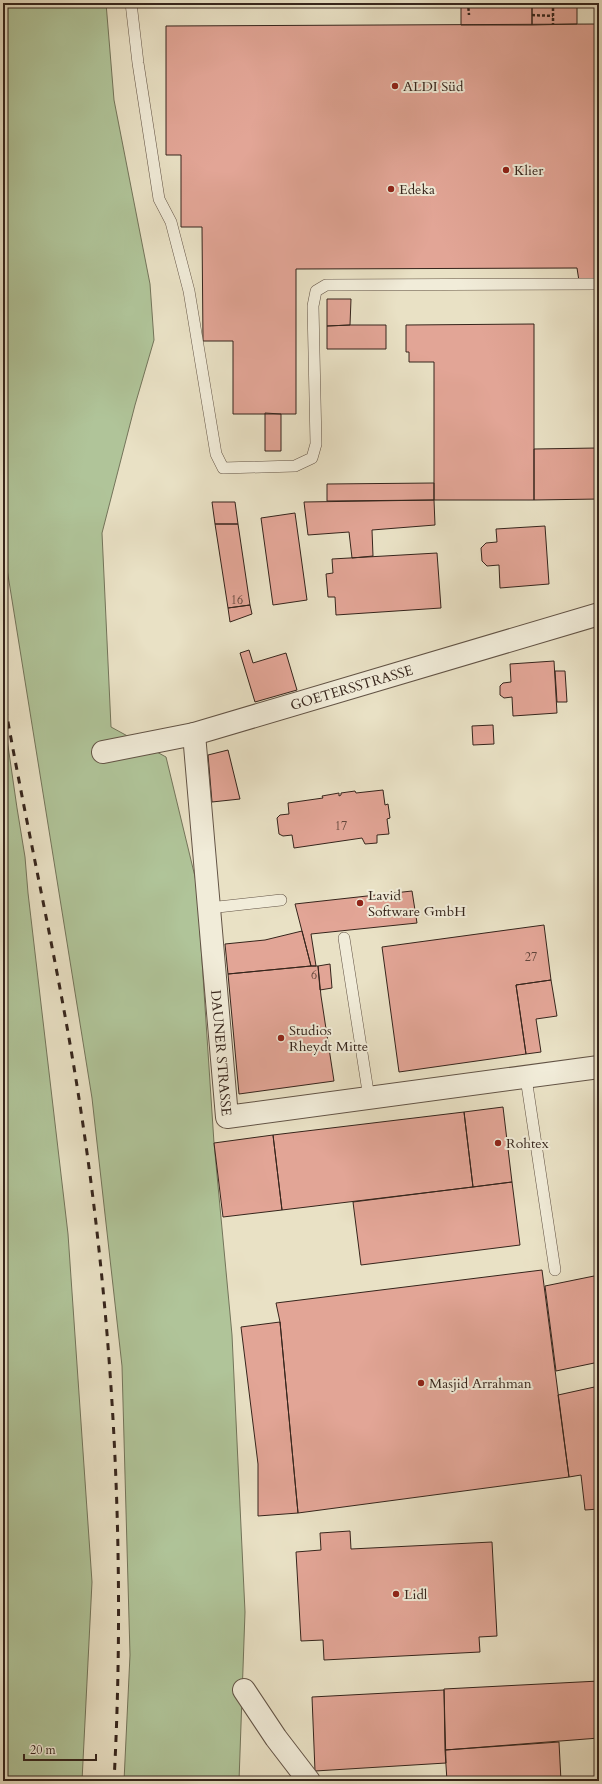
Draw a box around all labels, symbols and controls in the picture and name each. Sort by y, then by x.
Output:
place label: ALDI Süd [403,77,464,96]
marker: ALDI Süd [390,81,400,91]
place label: Klier [514,161,544,180]
marker: Klier [501,165,511,175]
place label: Edeka [399,180,435,199]
marker: Edeka [386,184,396,194]
house number: 16 [231,592,243,608]
street label: GOETERSSTRASSE [288,661,416,715]
house number: 17 [335,818,347,834]
place label: Lavid Software GmbH [368,886,466,921]
marker: Lavid Software GmbH [355,898,365,908]
house number: 27 [525,949,537,965]
house number: 6 [311,967,317,983]
street label: DAUNER STRASSE [206,989,236,1117]
place label: Studios Rheydt Mitte [289,1021,368,1056]
marker: Studios Rheydt Mitte [276,1033,286,1043]
place label: Rohtex [506,1134,549,1153]
marker: Rohtex [493,1138,503,1148]
place label: Masjid Arrahman [429,1374,532,1393]
marker: Masjid Arrahman [416,1378,426,1388]
place label: Lidl [404,1585,428,1604]
marker: Lidl [391,1589,401,1599]
scale bar [24,1736,96,1762]
text: 20 m [30,1742,57,1758]

